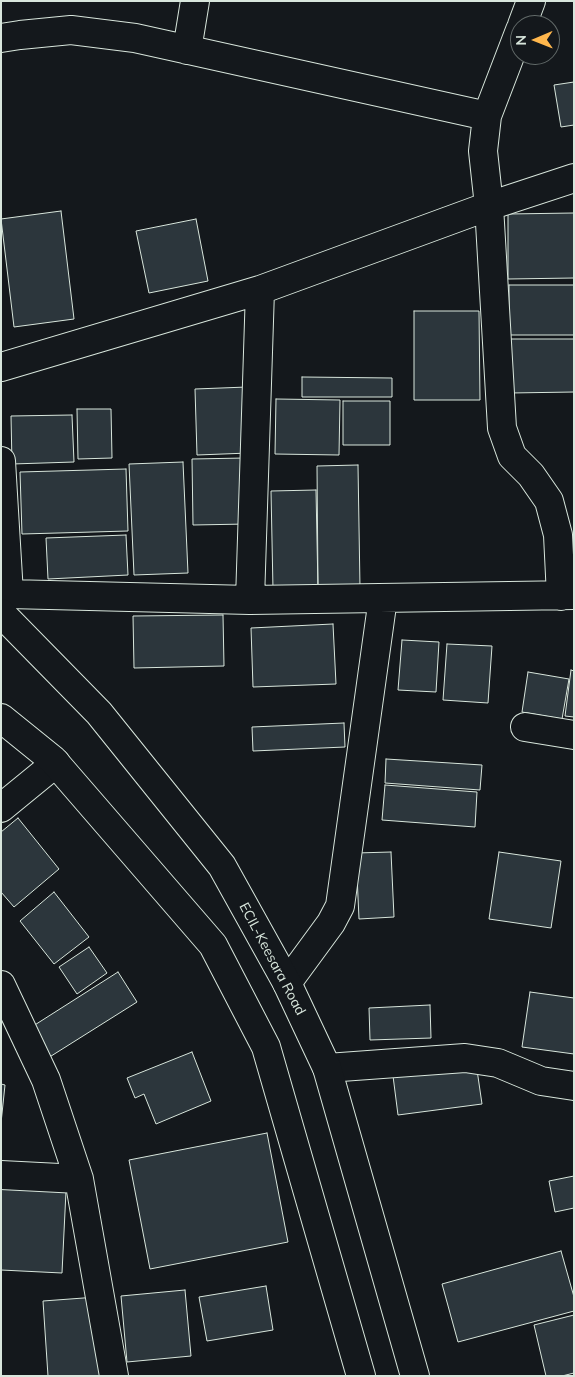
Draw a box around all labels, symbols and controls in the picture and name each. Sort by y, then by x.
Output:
north arrow [510,15,560,65]
text: N [512,35,530,46]
street label: ECIL-Keesara Road [235,900,309,1018]

